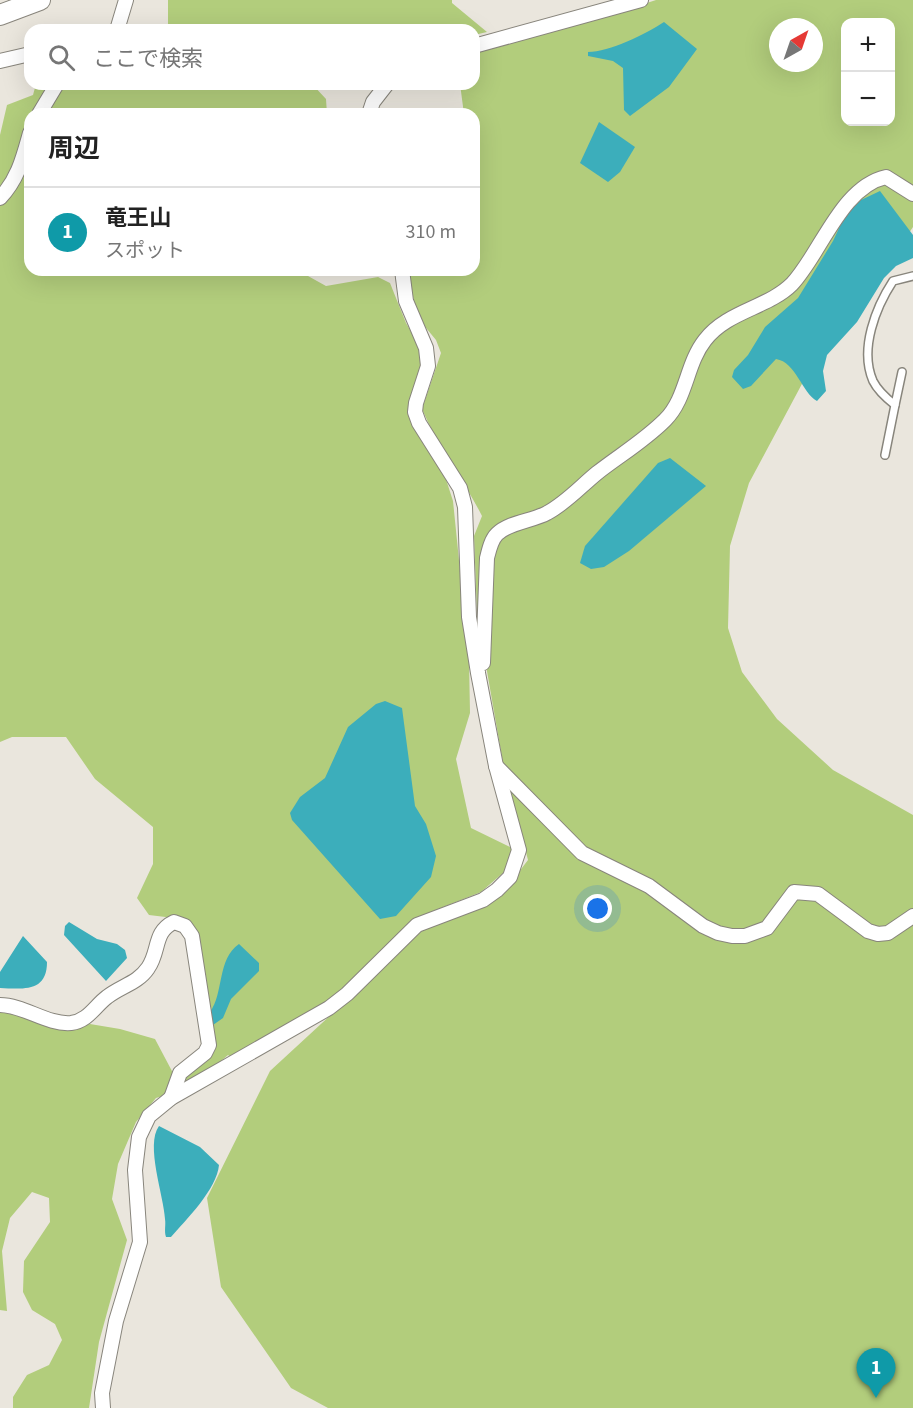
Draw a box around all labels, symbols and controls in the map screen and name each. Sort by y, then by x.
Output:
north arrow [769,18,823,72]
map controls [841,18,895,126]
button: + [841,18,895,72]
search box [24,24,480,90]
icon: search [45,41,78,74]
text: ここで検索 [93,43,203,75]
button: − [841,72,895,126]
text: 周辺 [48,130,100,167]
text: 竜王山 [105,202,171,234]
text: 1 [62,218,73,246]
text: 310 m [406,218,456,246]
text: スポット [105,237,185,265]
your location [583,894,612,923]
pin: 1 [856,1348,896,1398]

